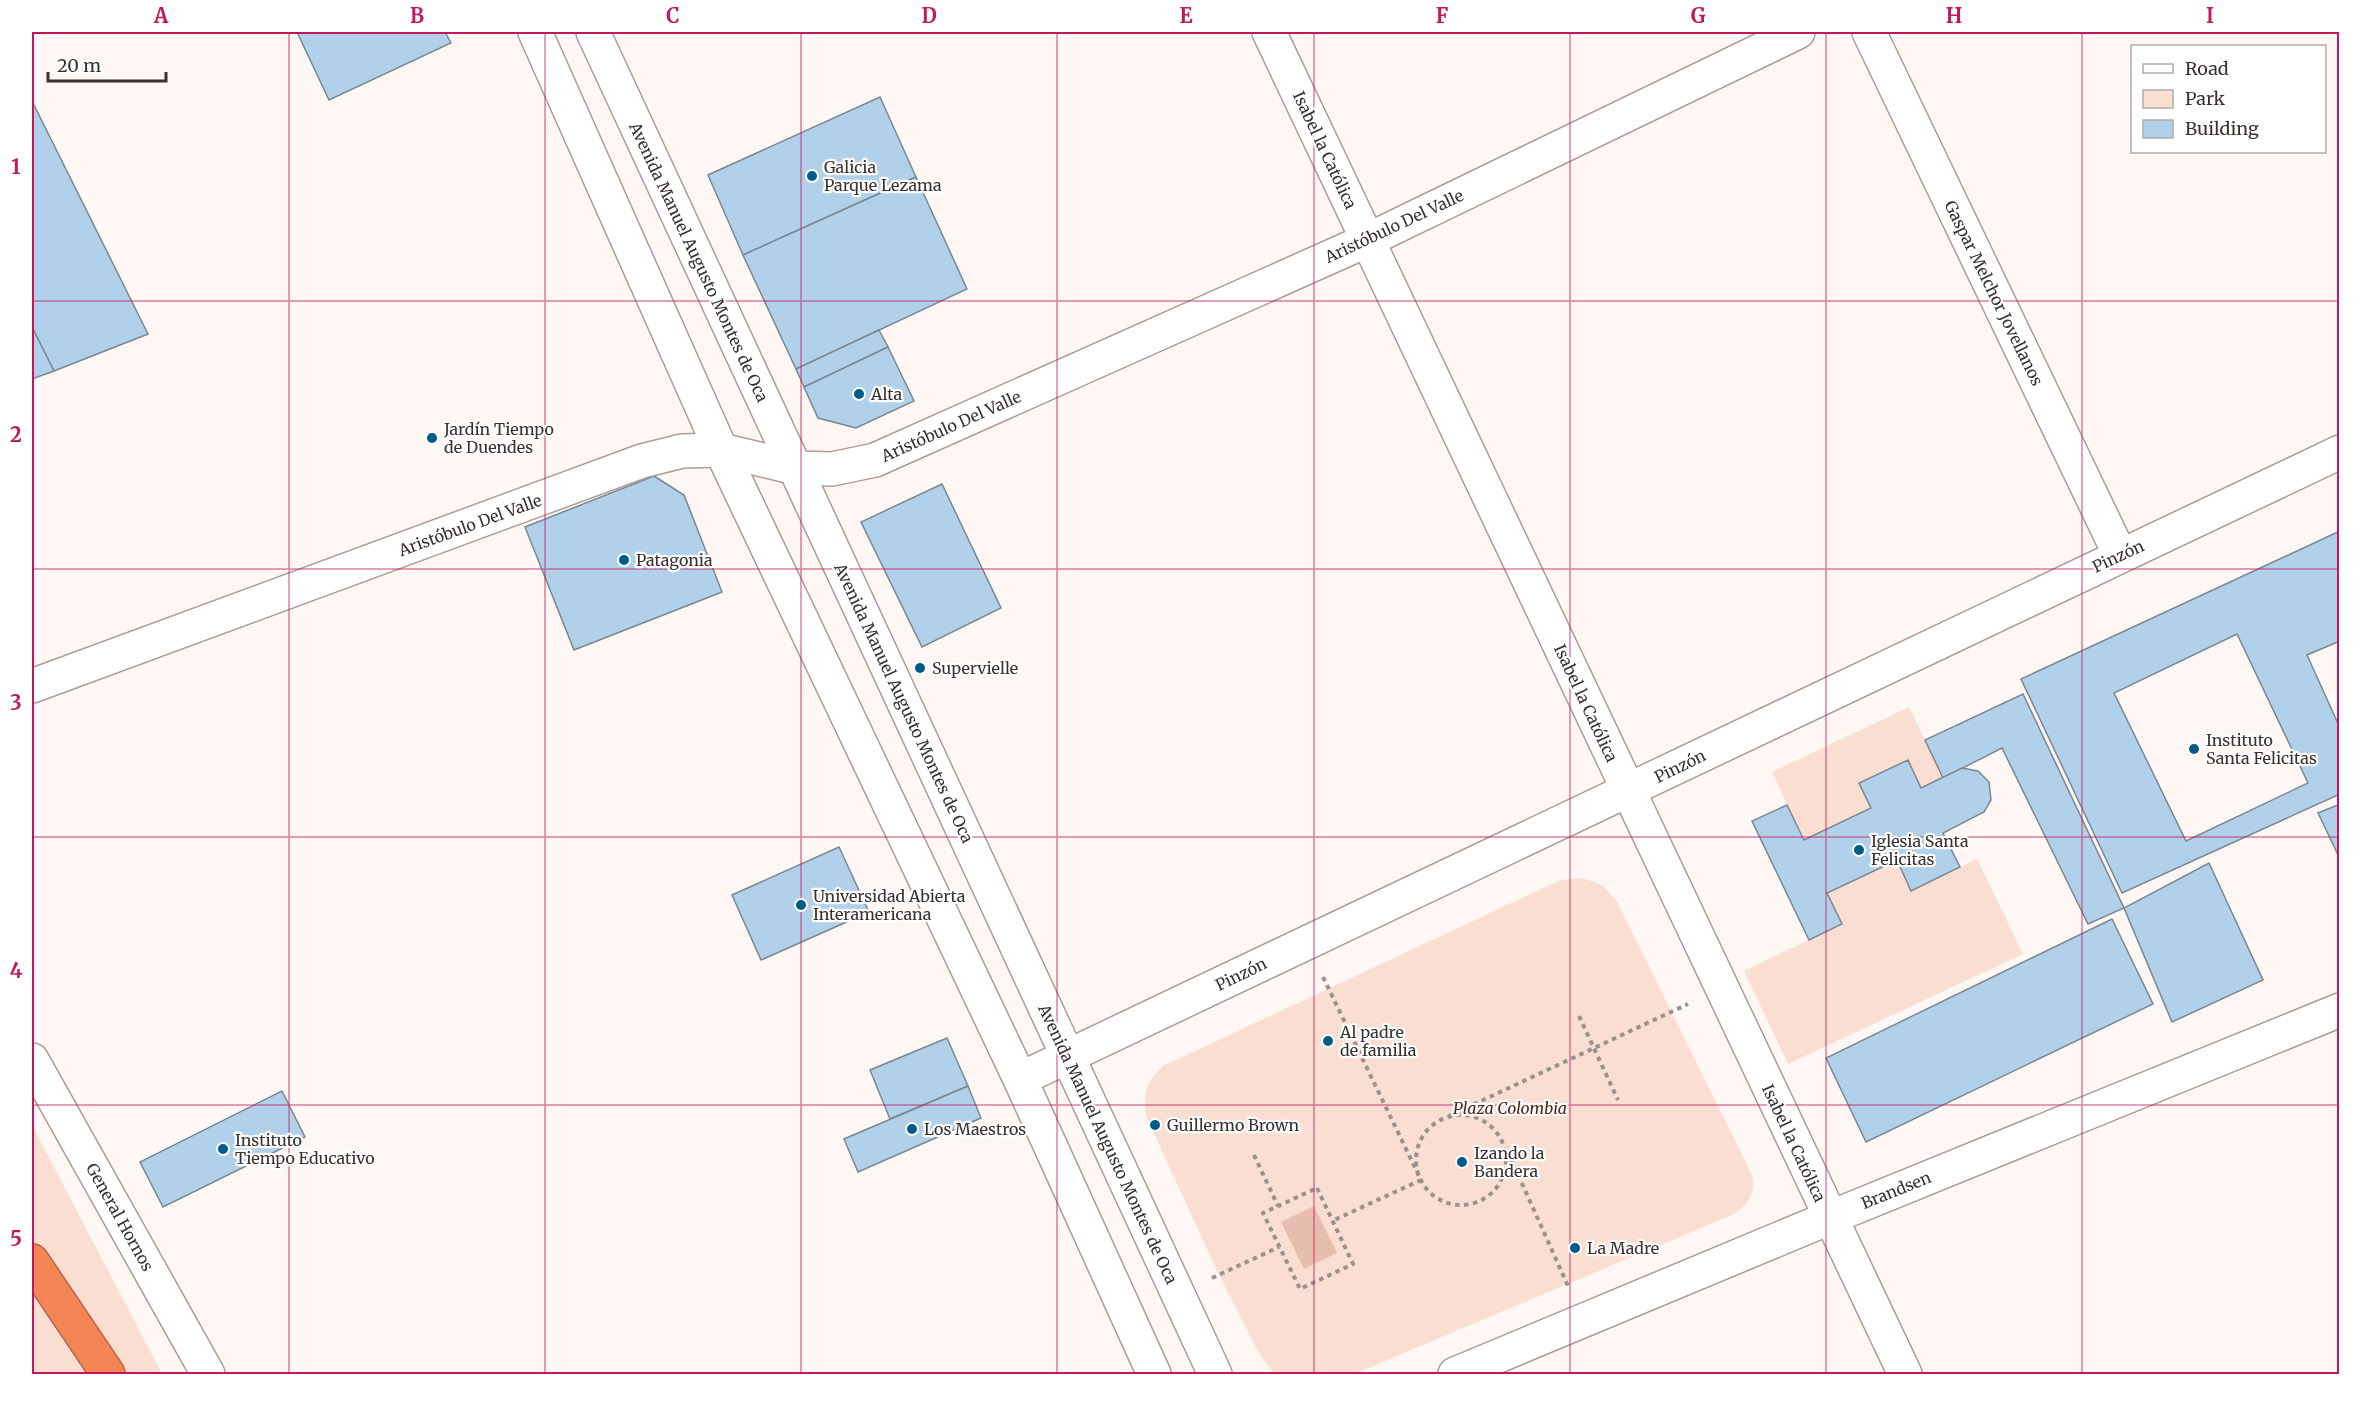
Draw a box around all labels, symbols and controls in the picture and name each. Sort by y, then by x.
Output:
text: A [153,3,169,28]
text: B [410,3,424,28]
text: C [666,3,680,28]
text: D [921,3,937,28]
text: E [1179,3,1193,28]
text: F [1436,3,1449,28]
text: G [1691,3,1706,28]
text: H [1946,3,1962,28]
text: I [2206,3,2214,28]
scale bar [48,45,166,83]
legend [2131,45,2326,153]
text: 20 m [57,54,101,77]
text: Road [2185,57,2229,80]
text: Park [2185,87,2226,110]
street label: Isabel la Católica [1289,88,1361,212]
text: Building [2185,117,2259,140]
street label: Avenida Manuel Augusto Montes de Oca [625,118,773,405]
text: 1 [11,154,21,179]
place label: Galicia Parque Lezama [824,157,942,195]
marker: Galicia Parque Lezama [805,169,819,183]
street label: Aristóbulo Del Valle [1321,185,1467,267]
street label: Gaspar Melchor Jovellanos [1940,197,2048,389]
place label: Alta [870,384,903,404]
street label: Aristóbulo Del Valle [877,386,1024,466]
marker: Alta [852,387,866,401]
place label: Jardín Tiempo de Duendes [443,419,554,457]
text: 2 [10,422,22,447]
marker: Jardín Tiempo de Duendes [425,431,439,445]
street label: Aristóbulo Del Valle [395,490,544,561]
street label: Pinzón [2089,535,2147,577]
place label: Patagonia [636,550,713,570]
marker: Patagonia [617,553,631,567]
street label: Avenida Manuel Augusto Montes de Oca [830,559,978,846]
street label: Isabel la Católica [1550,641,1622,765]
place label: Supervielle [932,658,1018,678]
marker: Supervielle [913,661,927,675]
text: 3 [10,690,22,715]
place label: Instituto Santa Felicitas [2206,730,2317,768]
marker: Instituto Santa Felicitas [2187,742,2201,756]
street label: Pinzón [1651,745,1709,787]
place label: Iglesia Santa Felicitas [1871,831,1969,869]
marker: Iglesia Santa Felicitas [1852,843,1866,857]
place label: Universidad Abierta Interamericana [813,886,966,924]
marker: Universidad Abierta Interamericana [794,898,808,912]
street label: Pinzón [1212,953,1270,995]
text: 4 [10,958,23,983]
street label: Avenida Manuel Augusto Montes de Oca [1034,1000,1182,1287]
place label: Al padre de familia [1339,1022,1417,1060]
marker: Al padre de familia [1321,1034,1335,1048]
street label: Isabel la Católica [1758,1081,1830,1205]
park label: Plaza Colombia [1453,1098,1567,1118]
place label: Guillermo Brown [1167,1115,1300,1135]
marker: Guillermo Brown [1148,1118,1162,1132]
place label: Los Maestros [924,1119,1026,1139]
marker: Los Maestros [905,1122,919,1136]
place label: Instituto Tiempo Educativo [235,1130,375,1168]
marker: Instituto Tiempo Educativo [216,1142,230,1156]
place label: Izando la Bandera [1474,1143,1545,1181]
marker: Izando la Bandera [1455,1155,1469,1169]
street label: General Hornos [82,1159,158,1275]
street label: Brandsen [1858,1167,1934,1213]
text: 5 [10,1226,22,1251]
place label: La Madre [1587,1238,1659,1258]
marker: La Madre [1568,1241,1582,1255]

